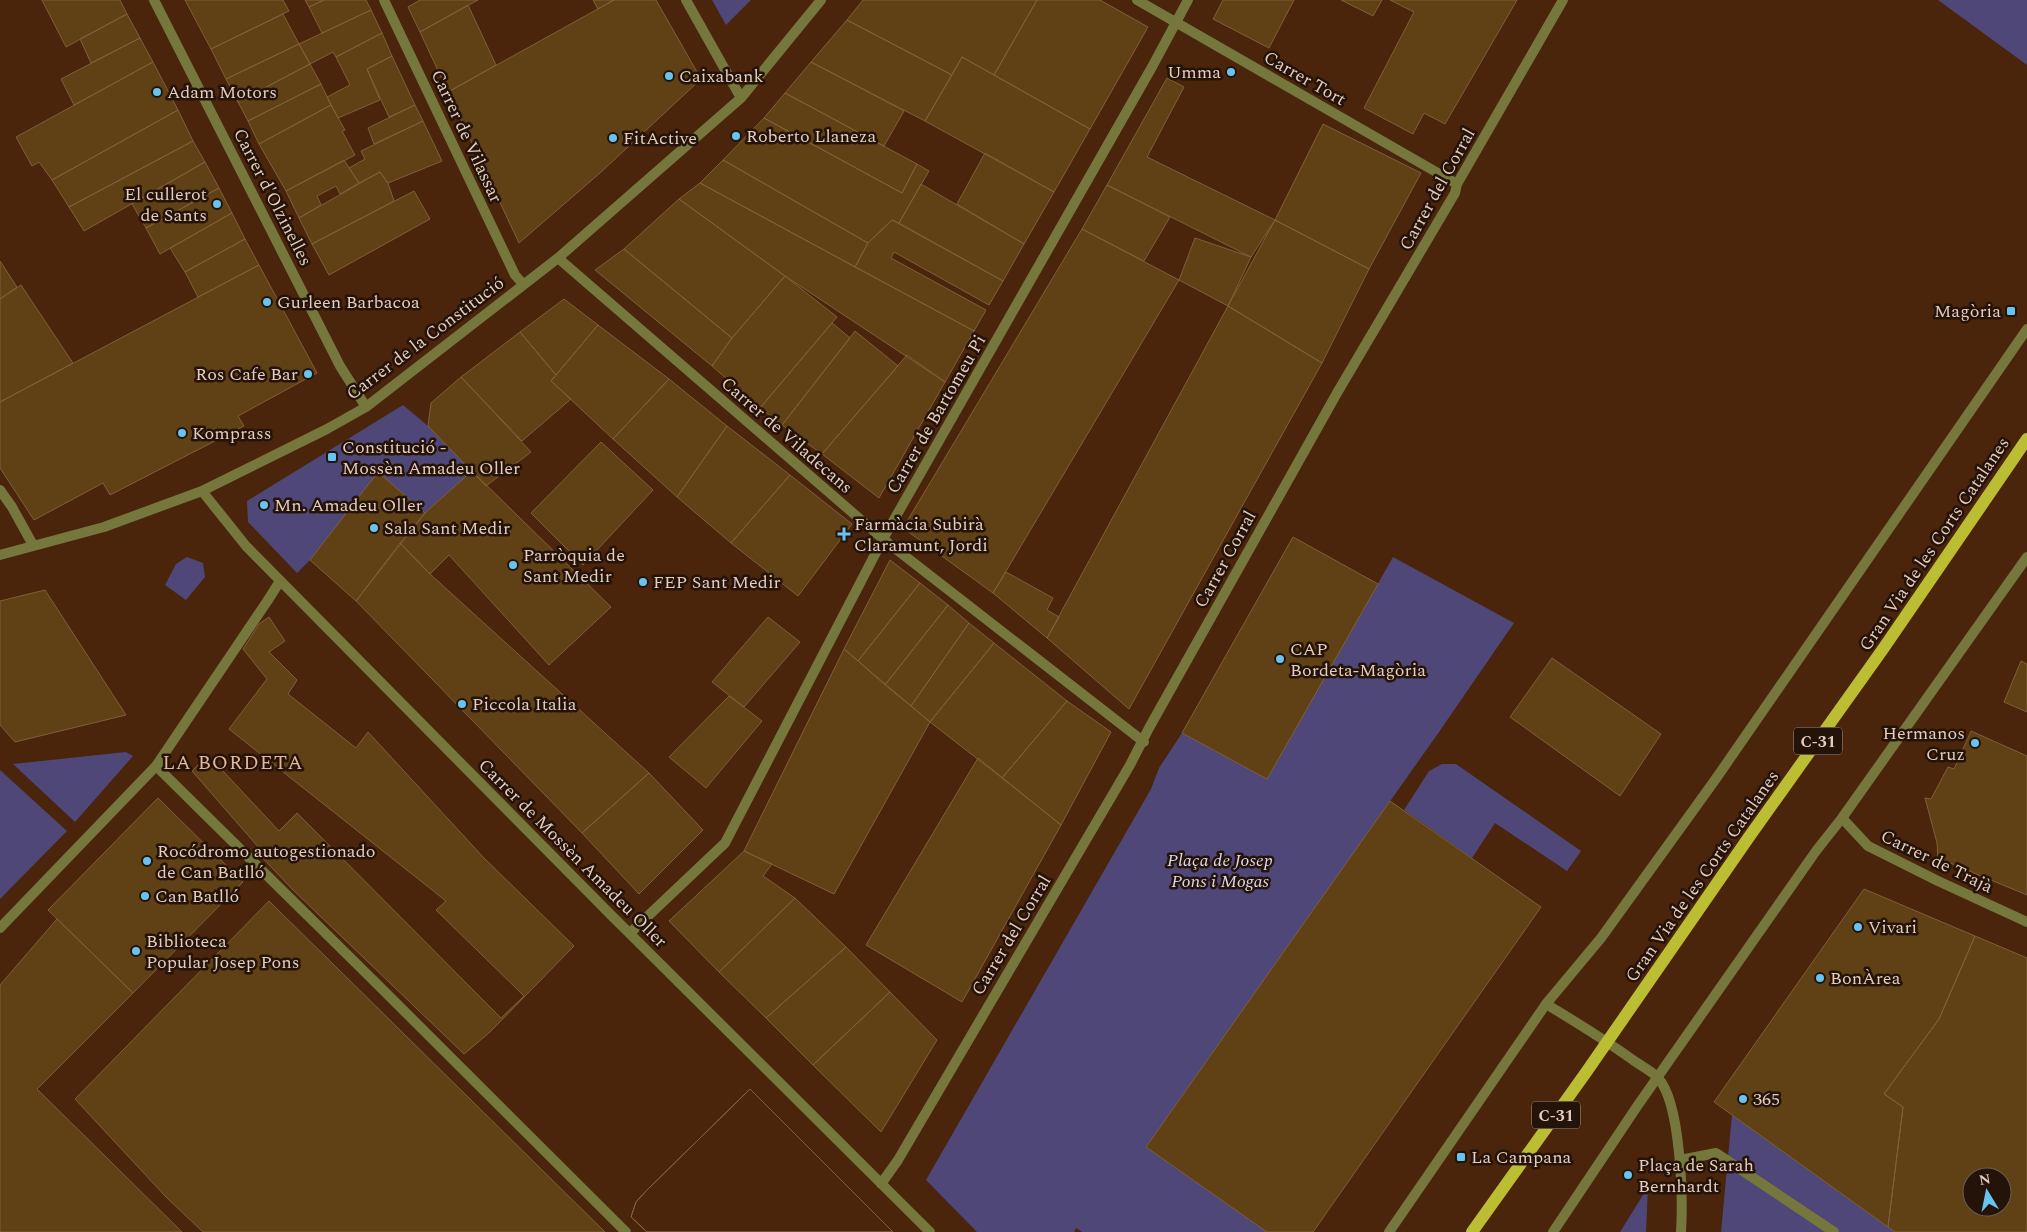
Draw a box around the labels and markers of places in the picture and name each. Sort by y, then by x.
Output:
place label: Umma [1167,59,1221,86]
place label: Caixabank [679,63,764,90]
marker: Umma [1225,66,1237,78]
marker: Caixabank [663,70,675,82]
place label: Adam Motors [167,79,277,106]
marker: Adam Motors [151,86,163,98]
place label: Roberto Llaneza [746,123,876,150]
place label: FitActive [623,125,697,152]
marker: Roberto Llaneza [730,130,742,142]
marker: FitActive [607,132,619,144]
place label: El cullerot de Sants [124,181,207,229]
marker: El cullerot de Sants [211,198,223,210]
place label: Gurleen Barbacoa [277,289,420,316]
marker: Gurleen Barbacoa [261,296,273,308]
place label: Magòria [1934,298,2001,325]
marker: Magòria [2005,305,2017,317]
place label: Ros Cafe Bar [195,361,298,388]
marker: Ros Cafe Bar [302,368,314,380]
place label: Komprass [192,420,272,447]
marker: Komprass [176,427,188,439]
place label: Constitució - Mossèn Amadeu Oller [342,434,520,482]
marker: Constitució - Mossèn Amadeu Oller [326,451,338,463]
place label: Mn. Amadeu Oller [274,492,423,519]
marker: Mn. Amadeu Oller [258,499,270,511]
place label: Farmàcia Subirà Claramunt, Jordi [854,511,988,559]
place label: Sala Sant Medir [384,515,510,542]
marker: Sala Sant Medir [368,522,380,534]
marker: Farmàcia Subirà Claramunt, Jordi [838,528,850,540]
place label: Parròquia de Sant Medir [523,542,625,590]
marker: Parròquia de Sant Medir [507,559,519,571]
place label: FEP Sant Medir [653,569,781,596]
marker: FEP Sant Medir [637,576,649,588]
place label: CAP Bordeta-Magòria [1290,636,1426,684]
marker: CAP Bordeta-Magòria [1274,653,1286,665]
place label: Piccola Italia [472,691,577,718]
marker: Piccola Italia [456,698,468,710]
place label: Hermanos Cruz [1882,720,1965,768]
marker: Hermanos Cruz [1969,737,1981,749]
place label: Rocódromo autogestionado de Can Batlló [157,838,375,886]
marker: Rocódromo autogestionado de Can Batlló [141,855,153,867]
place label: Can Batlló [155,883,239,910]
marker: Can Batlló [139,890,151,902]
place label: Vivari [1868,914,1917,941]
marker: Vivari [1852,921,1864,933]
place label: Biblioteca Popular Josep Pons [146,928,300,976]
marker: Biblioteca Popular Josep Pons [130,945,142,957]
place label: BonÀrea [1830,965,1901,992]
marker: BonÀrea [1814,972,1826,984]
place label: 365 [1753,1086,1780,1113]
marker: 365 [1737,1093,1749,1105]
place label: La Campana [1471,1144,1572,1171]
marker: La Campana [1455,1151,1467,1163]
place label: Plaça de Sarah Bernhardt [1638,1152,1754,1200]
marker: Plaça de Sarah Bernhardt [1622,1169,1634,1181]

